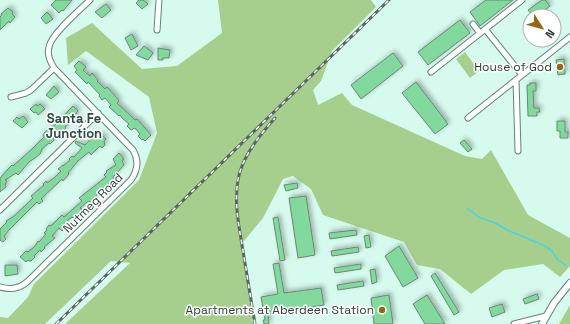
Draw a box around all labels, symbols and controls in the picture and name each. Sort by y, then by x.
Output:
north arrow [522,8,562,48]
text: N [542,27,558,41]
place label: House of God [474,59,552,75]
marker: House of God [555,62,565,72]
district label: Santa Fe Junction [46,110,102,142]
street label: Nutmeg Road [60,170,126,236]
place label: Apartments at Aberdeen Station [186,302,374,318]
marker: Apartments at Aberdeen Station [377,305,387,315]

